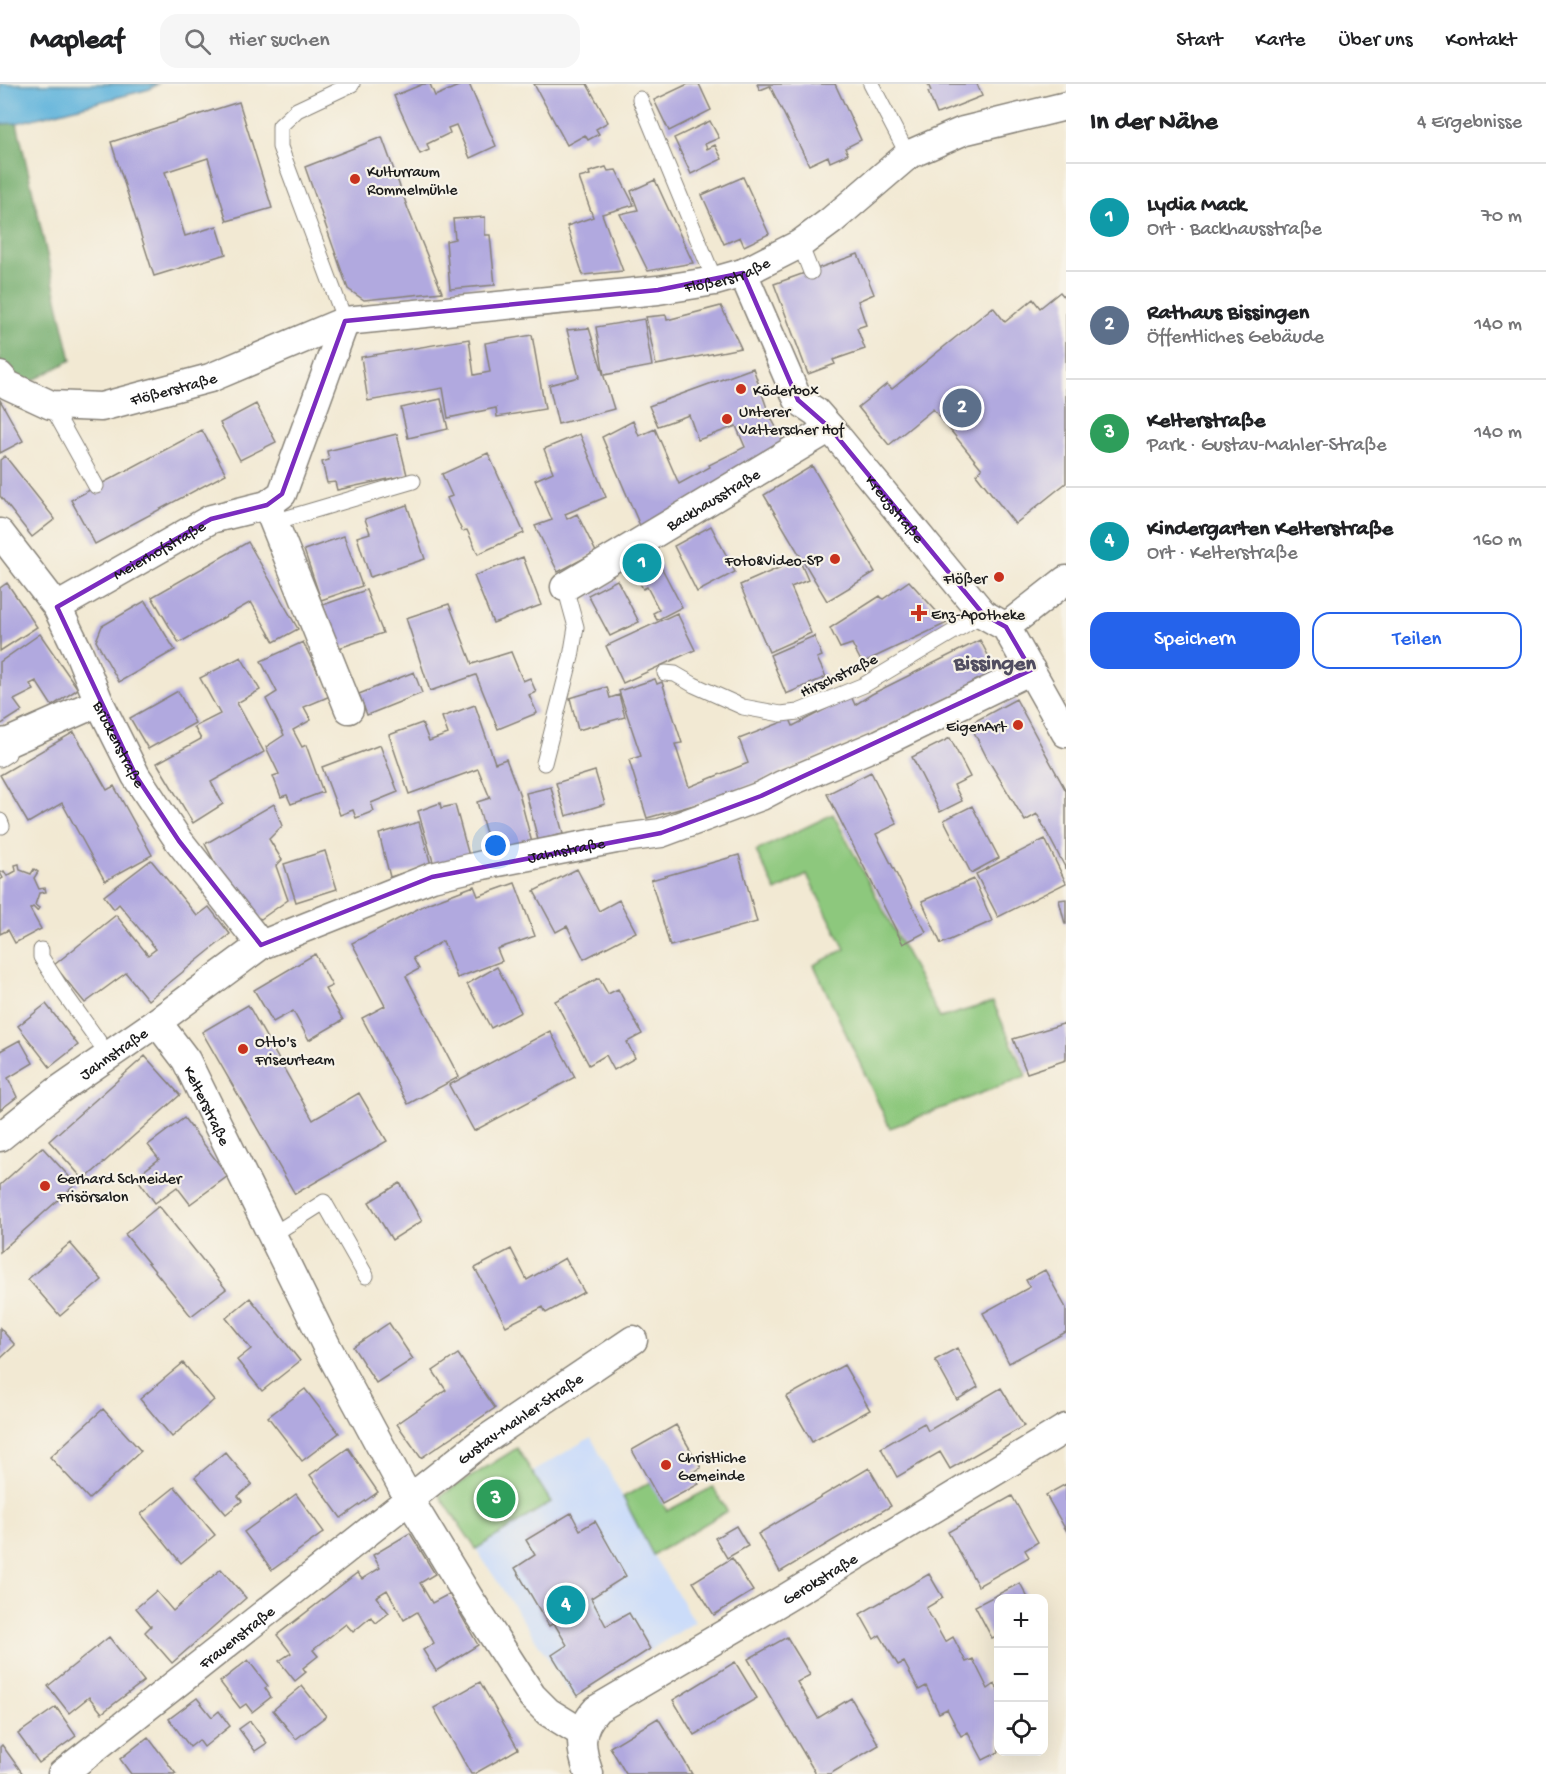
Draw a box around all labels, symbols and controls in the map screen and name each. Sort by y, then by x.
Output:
search box [160,14,580,68]
text: Mapleaf [30,25,124,58]
icon: search [181,25,214,58]
text: Hier suchen [229,28,330,54]
text: Start [1176,29,1222,54]
text: Karte [1255,29,1305,54]
text: Über uns [1338,29,1412,54]
text: Kontakt [1445,29,1516,54]
text: In der Nähe [1090,108,1218,139]
text: 4 Ergebnisse [1417,112,1522,135]
place label: Kulturraum Rommelmühle [367,164,458,201]
marker: Kulturraum Rommelmühle [348,172,362,186]
text: Lydia Mack [1147,193,1246,219]
text: 1 [1105,206,1114,229]
text: 70 m [1481,206,1522,229]
text: Ort · Backhausstraße [1147,219,1322,242]
street label: Flößerstraße [682,255,775,299]
text: Rathaus Bissingen [1147,301,1309,327]
text: 2 [1105,314,1114,337]
text: 140 m [1474,314,1522,337]
text: Öffentliches Gebäude [1147,327,1324,350]
street label: Flößerstraße [128,370,221,412]
marker: Köderbox [734,382,748,396]
place label: Köderbox [753,383,819,402]
pin: 2 [942,386,982,430]
place label: Unterer Vatterscher Hof [738,404,845,441]
text: Kelterstraße [1147,409,1265,435]
marker: Unterer Vatterscher Hof [720,412,734,426]
text: 3 [1104,422,1115,445]
text: 140 m [1474,422,1522,445]
text: Park · Gustav-Mahler-Straße [1147,435,1387,458]
street label: Backhausstraße [663,466,765,537]
street label: Kreuzstraße [860,472,927,549]
text: Kindergarten Kelterstraße [1147,517,1393,543]
street label: Meierhofstraße [111,518,211,586]
text: 4 [1105,530,1114,553]
text: 160 m [1473,530,1522,553]
pin: 1 [622,540,662,586]
text: Ort · Kelterstraße [1147,543,1298,566]
marker: Foto&Video-SP [828,552,842,566]
place label: Foto&Video-SP [724,553,823,572]
marker: Flößer [992,570,1006,584]
place label: Flößer [942,571,988,590]
marker: Enz-Apotheke [912,606,926,620]
place label: Enz-Apotheke [931,607,1026,626]
button: Speichern [1090,612,1300,669]
button: Teilen [1312,612,1522,669]
street label: Hirschstraße [798,651,882,703]
district label: Bissingen [953,652,1036,678]
street label: Brückenstraße [87,698,148,793]
marker: EigenArt [1011,718,1025,732]
place label: EigenArt [946,719,1007,738]
your location [481,831,510,860]
street label: Jahnstraße [526,835,608,869]
street label: Jahnstraße [77,1025,153,1086]
place label: Otto's Friseurteam [254,1034,335,1071]
marker: Otto's Friseurteam [236,1042,250,1056]
street label: Kelterstraße [177,1064,233,1150]
place label: Gerhard Schneider Frisörsalon [56,1171,183,1208]
marker: Gerhard Schneider Frisörsalon [38,1179,52,1193]
street label: Gustav-Mahler-Straße [455,1370,588,1470]
place label: Christliche Gemeinde [678,1450,747,1487]
marker: Christliche Gemeinde [659,1458,673,1472]
pin: 3 [476,1476,516,1522]
street label: Gerokstraße [780,1550,863,1611]
pin: 4 [546,1582,586,1628]
map controls [994,1594,1048,1756]
button: + [994,1594,1048,1648]
street label: Frauenstraße [196,1603,280,1675]
button: − [994,1648,1048,1702]
button: locate [994,1702,1048,1756]

